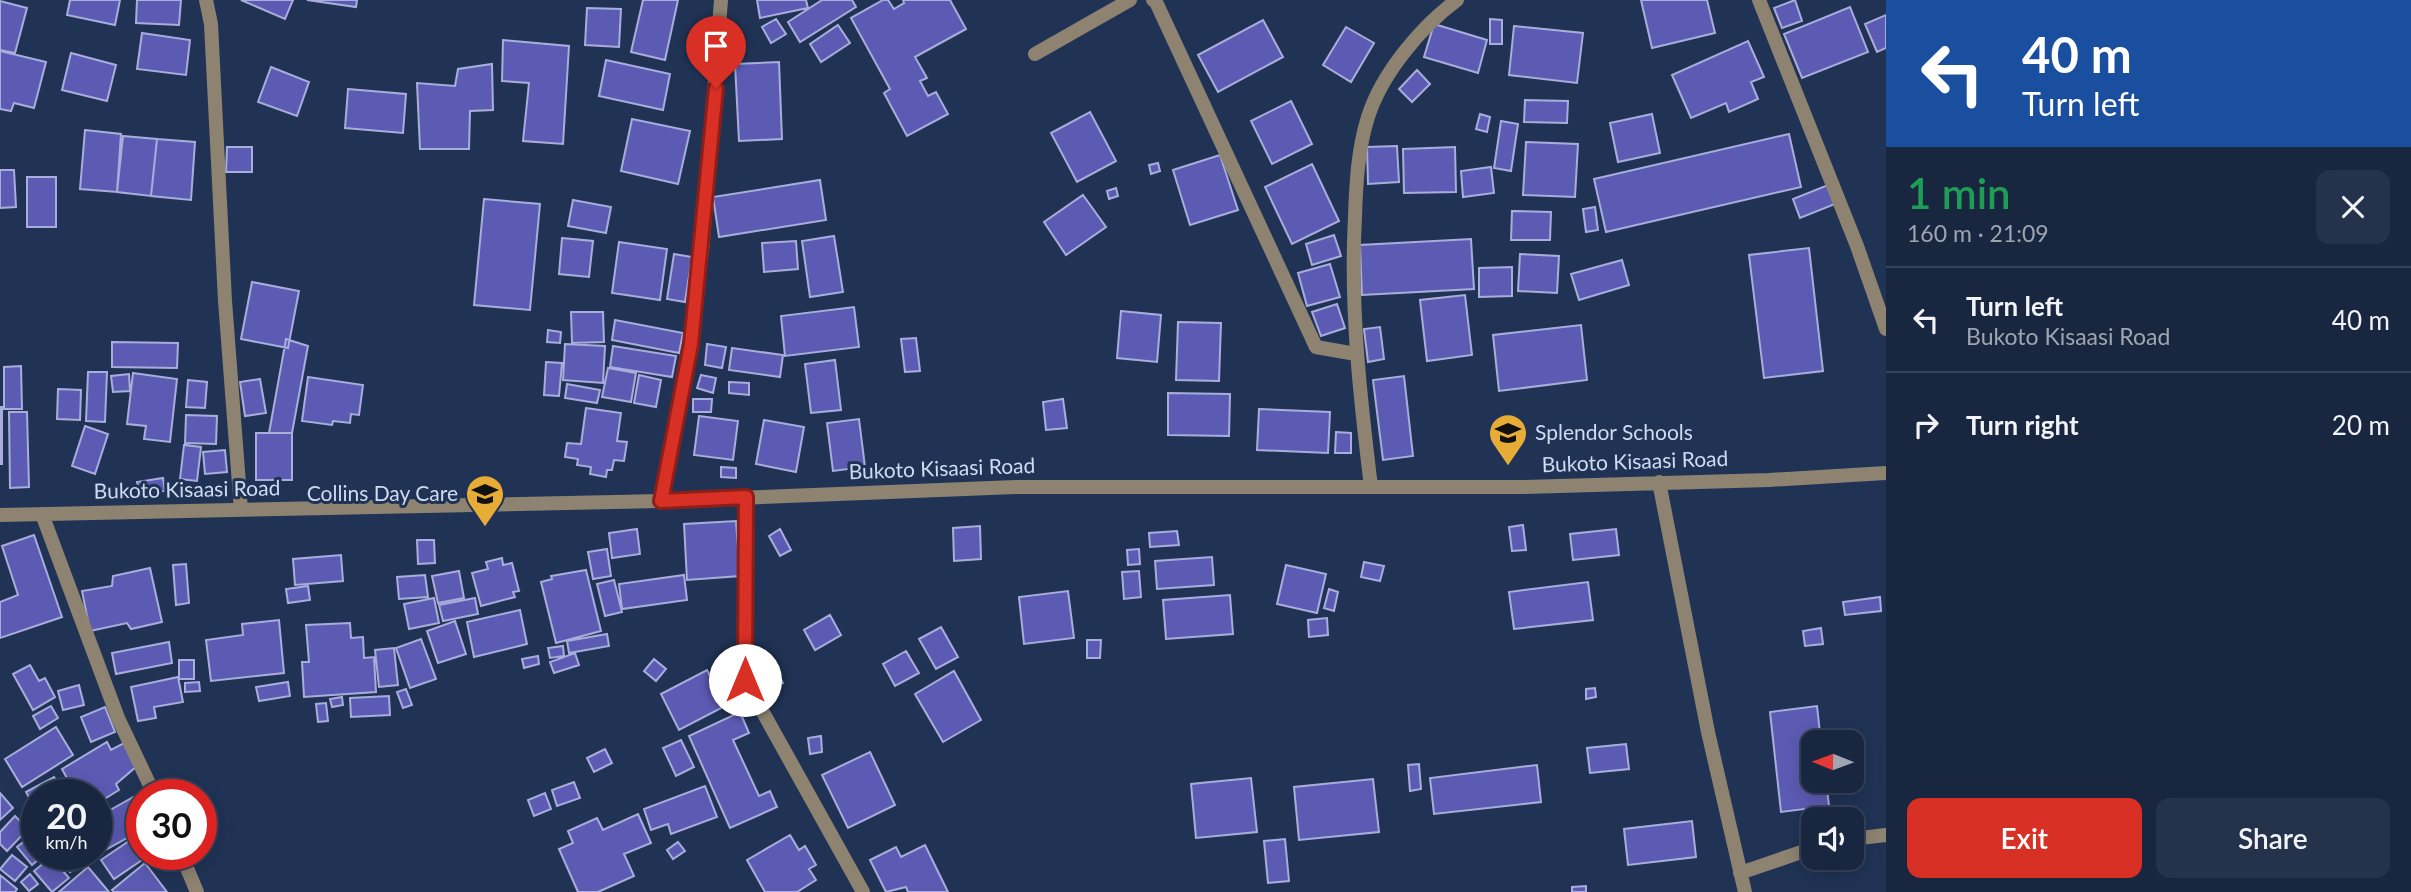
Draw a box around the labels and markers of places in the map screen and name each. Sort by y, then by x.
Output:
pin [686,16,746,88]
school or university icon: Splendor Schools [1487,412,1529,467]
place label: Splendor Schools [1535,419,1693,444]
school or university icon: Collins Day Care [464,473,506,528]
place label: Collins Day Care [307,480,458,505]

